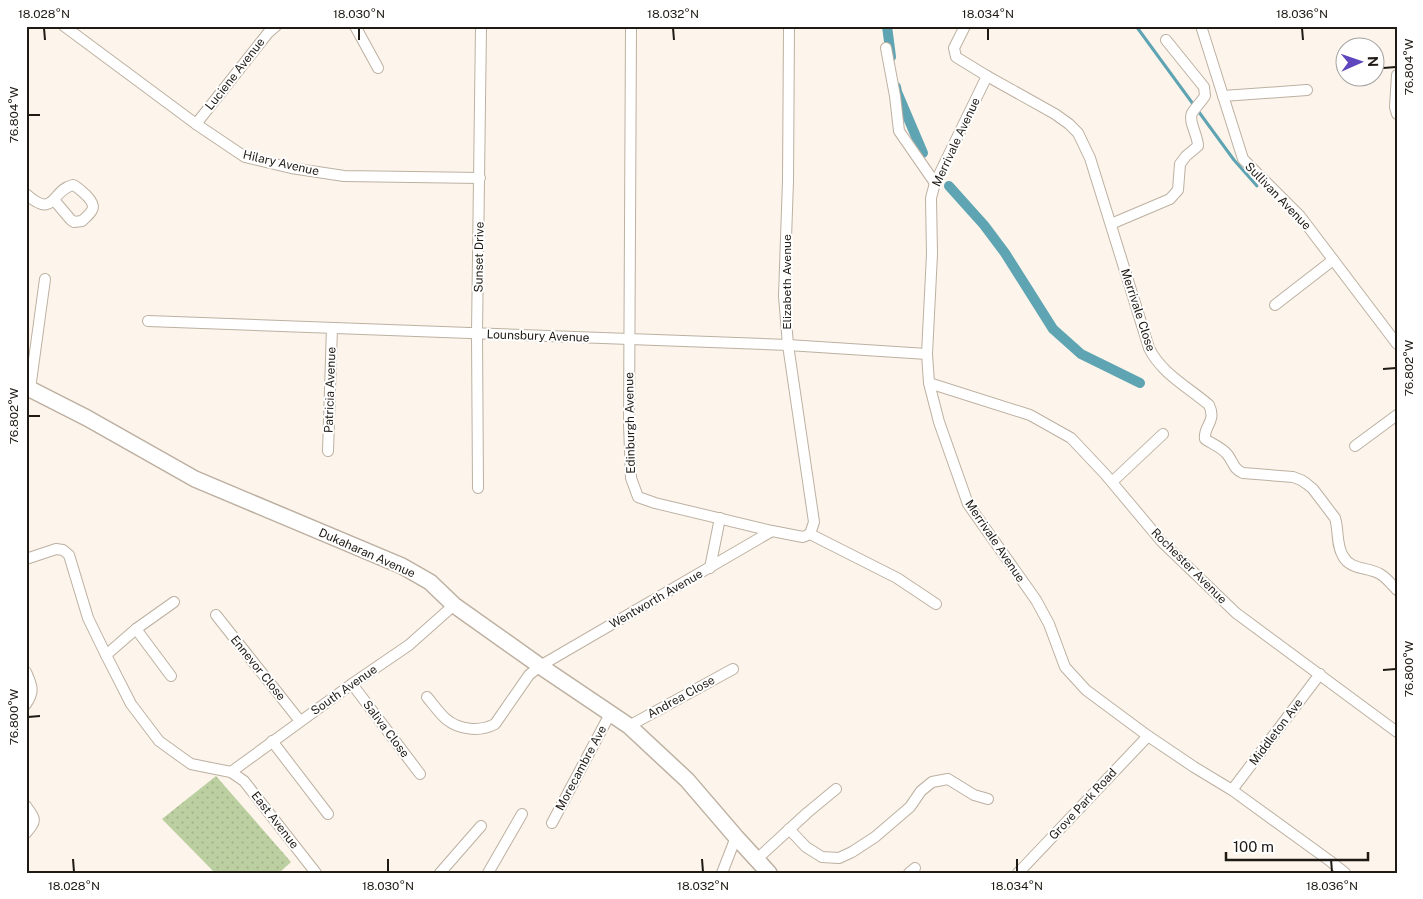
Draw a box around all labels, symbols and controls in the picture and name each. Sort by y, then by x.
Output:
text: 18.028°N [18,7,70,21]
text: 18.030°N [333,7,385,21]
text: 18.032°N [647,7,699,21]
text: 18.034°N [962,7,1014,21]
text: 18.036°N [1276,7,1328,21]
street label: Luciene Avenue [202,35,268,113]
north arrow [1336,38,1386,88]
text: 76.804°W [1402,38,1416,95]
text: N [1365,56,1381,67]
text: 76.804°W [7,86,21,143]
street label: Merrivale Avenue [929,95,983,189]
street label: Hilary Avenue [242,147,321,179]
street label: Sullivan Avenue [1242,159,1314,233]
street label: Sunset Drive [471,221,487,293]
street label: Elizabeth Avenue [780,234,794,330]
street label: Merrivale Close [1118,267,1158,353]
street label: Lounsbury Avenue [486,327,590,345]
text: 76.802°W [1402,339,1416,396]
street label: Patricia Avenue [321,346,339,433]
street label: Edinburgh Avenue [622,372,638,474]
text: 76.802°W [7,387,21,444]
street label: Merrivale Avenue [962,497,1028,585]
street label: Dukaharan Avenue [317,525,418,581]
street label: Rochester Avenue [1148,525,1230,607]
street label: Wentworth Avenue [607,567,705,631]
street label: Ennevor Close [228,633,289,703]
text: 76.800°W [1402,640,1416,697]
street label: South Avenue [308,662,380,718]
street label: Andrea Close [645,673,717,721]
text: 76.800°W [7,688,21,745]
street label: Middleton Ave [1246,696,1306,768]
street label: Saliva Close [360,698,412,760]
street label: Morecambre Ave [553,723,609,813]
street label: Grove Park Road [1046,765,1120,843]
street label: East Avenue [248,789,302,852]
scale bar [1226,829,1368,861]
text: 100 m [1233,838,1274,855]
text: 18.028°N [48,879,100,893]
text: 18.030°N [362,879,414,893]
text: 18.032°N [677,879,729,893]
text: 18.034°N [991,879,1043,893]
text: 18.036°N [1306,879,1358,893]

